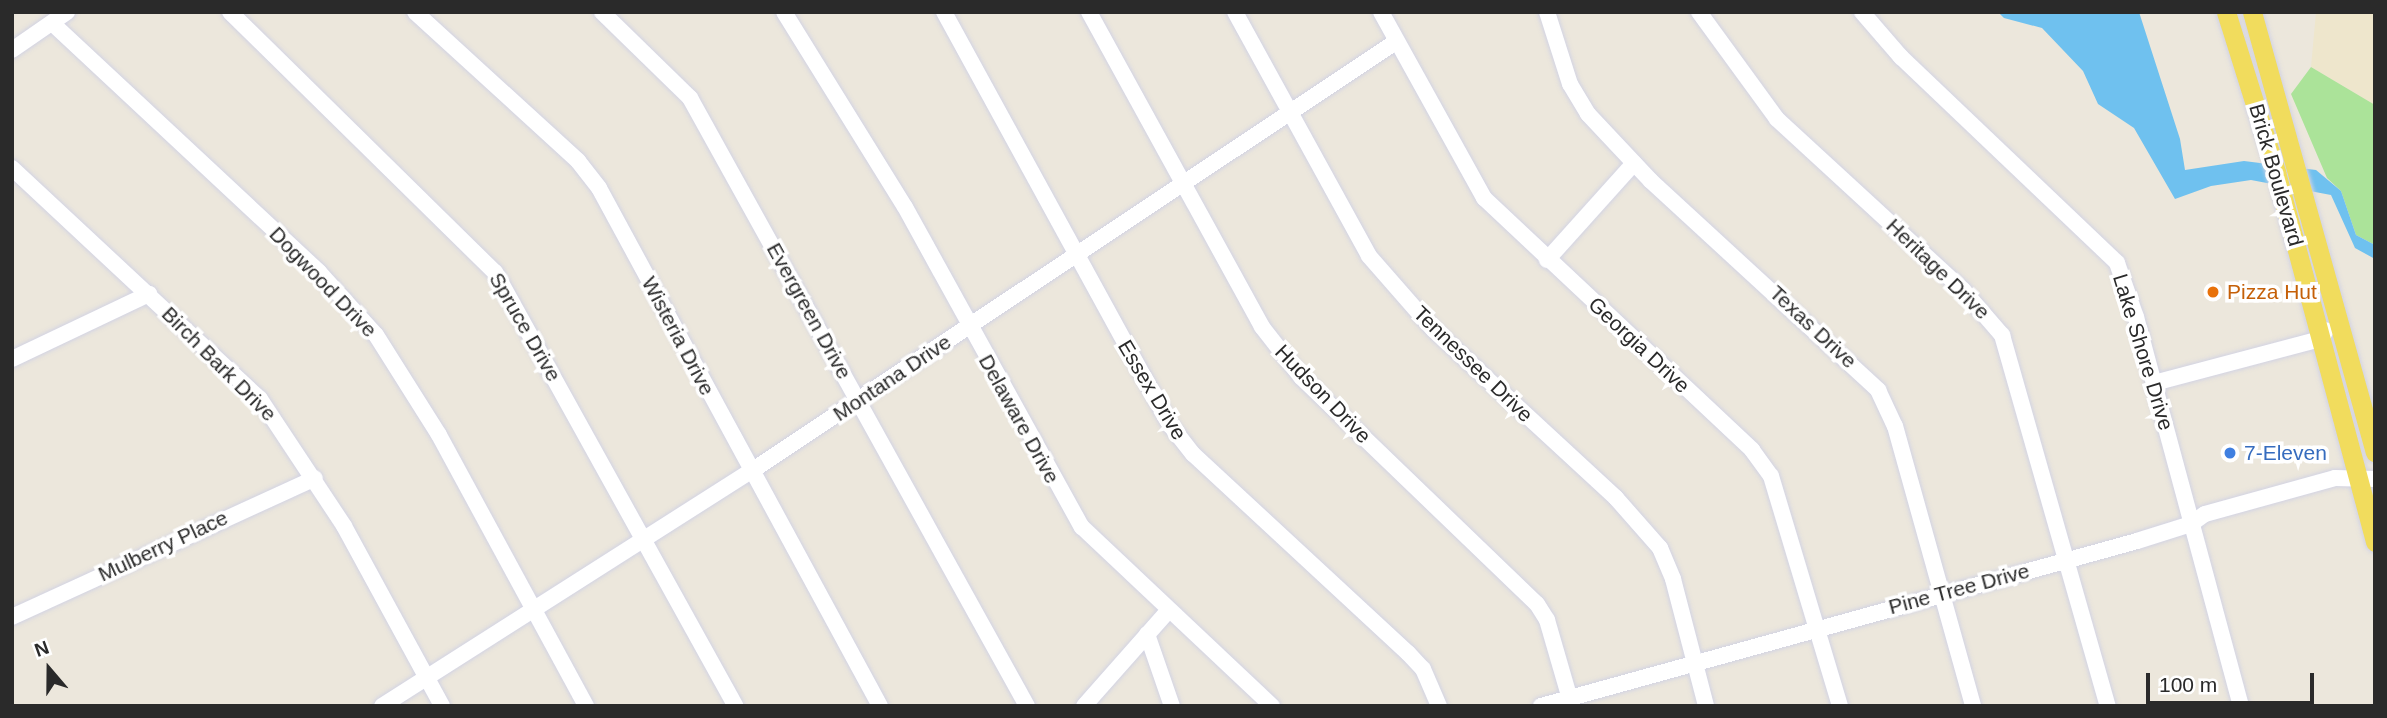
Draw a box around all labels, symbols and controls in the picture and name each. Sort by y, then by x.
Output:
street label: Brick Boulevard [2244,101,2308,249]
street label: Heritage Drive [1881,213,1995,325]
street label: Dogwood Drive [264,222,382,342]
street label: Evergreen Drive [761,239,857,383]
street label: Spruce Drive [484,268,566,386]
street label: Lake Shore Drive [2107,271,2179,433]
street label: Wisteria Drive [636,272,720,400]
place label: Pizza Hut [2227,279,2317,305]
street label: Texas Drive [1764,280,1862,374]
marker: Pizza Hut [2205,284,2221,300]
street label: Georgia Drive [1583,292,1695,398]
street label: Birch Bark Drive [156,301,282,427]
street label: Tennessee Drive [1408,301,1538,427]
street label: Montana Drive [828,329,956,427]
street label: Essex Drive [1112,335,1192,445]
street label: Hudson Drive [1270,339,1376,449]
street label: Delaware Drive [973,350,1065,488]
place label: 7-Eleven [2244,440,2327,466]
marker: 7-Eleven [2222,445,2238,461]
street label: Mulberry Place [94,505,232,587]
street label: Pine Tree Drive [1886,558,2032,620]
north arrow [14,634,84,704]
text: N [32,637,52,661]
scale bar [2149,658,2317,702]
text: 100 m [2159,673,2217,696]

